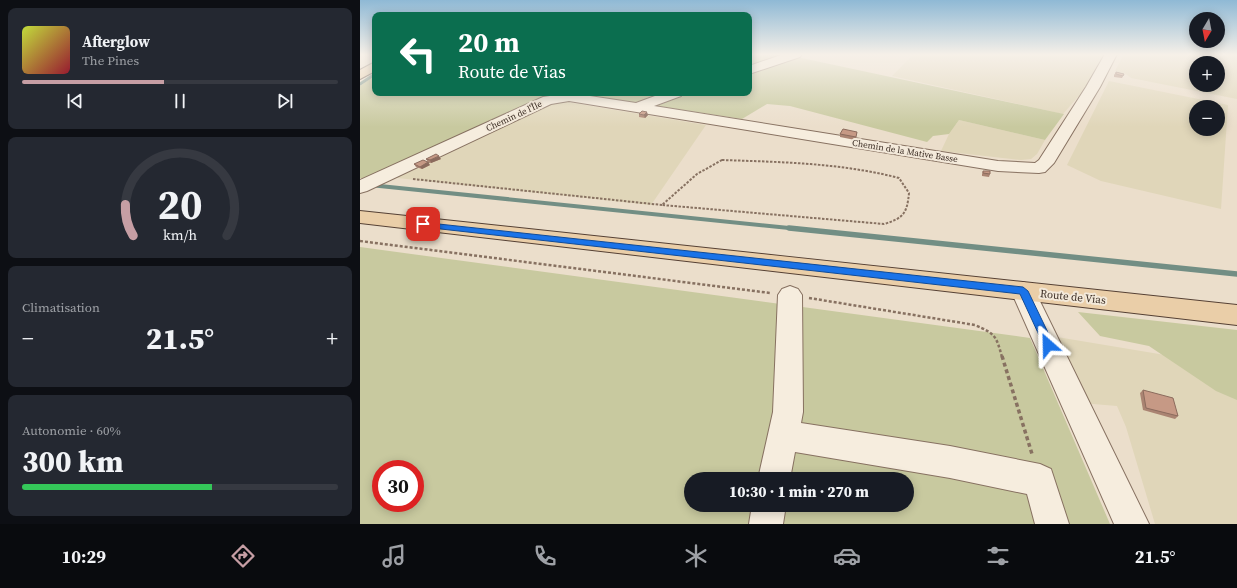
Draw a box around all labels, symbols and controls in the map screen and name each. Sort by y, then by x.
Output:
north arrow [1189,12,1225,48]
map controls [1189,12,1225,136]
text: 20 m [458,23,520,61]
icon: left [392,28,444,80]
text: Afterglow [82,31,150,52]
text: The Pines [82,52,139,69]
button: + [1189,56,1225,92]
text: Route de Vias [458,59,566,84]
icon: previous [64,90,86,112]
icon: pause [169,90,191,112]
icon: next [274,90,296,112]
street label: Chemin de l'Île [484,98,544,134]
button: − [1189,100,1225,136]
street label: Chemin de la Mative Basse [851,137,959,165]
text: 20 [157,175,203,232]
pin [406,207,440,241]
icon: arrive [412,213,434,235]
text: km/h [163,224,197,244]
street label: Route de Vias [1039,286,1107,308]
text: Climatisation [22,299,100,316]
text: 21.5° [146,318,214,359]
text: − [22,323,34,353]
text: + [326,323,338,353]
position arrow [1027,324,1069,366]
text: Autonomie · 60% [22,422,121,439]
text: 300 km [22,441,123,482]
speed limit sign: 30 [372,460,424,512]
text: 10:30 · 1 min · 270 m [729,481,869,502]
icon: directions [229,542,257,570]
icon: music [380,542,408,570]
icon: phone [531,542,559,570]
icon: climate [682,542,710,570]
icon: car [833,542,861,570]
icon: filters [984,542,1012,570]
text: 10:29 [61,544,106,569]
text: 21.5° [1135,544,1175,569]

